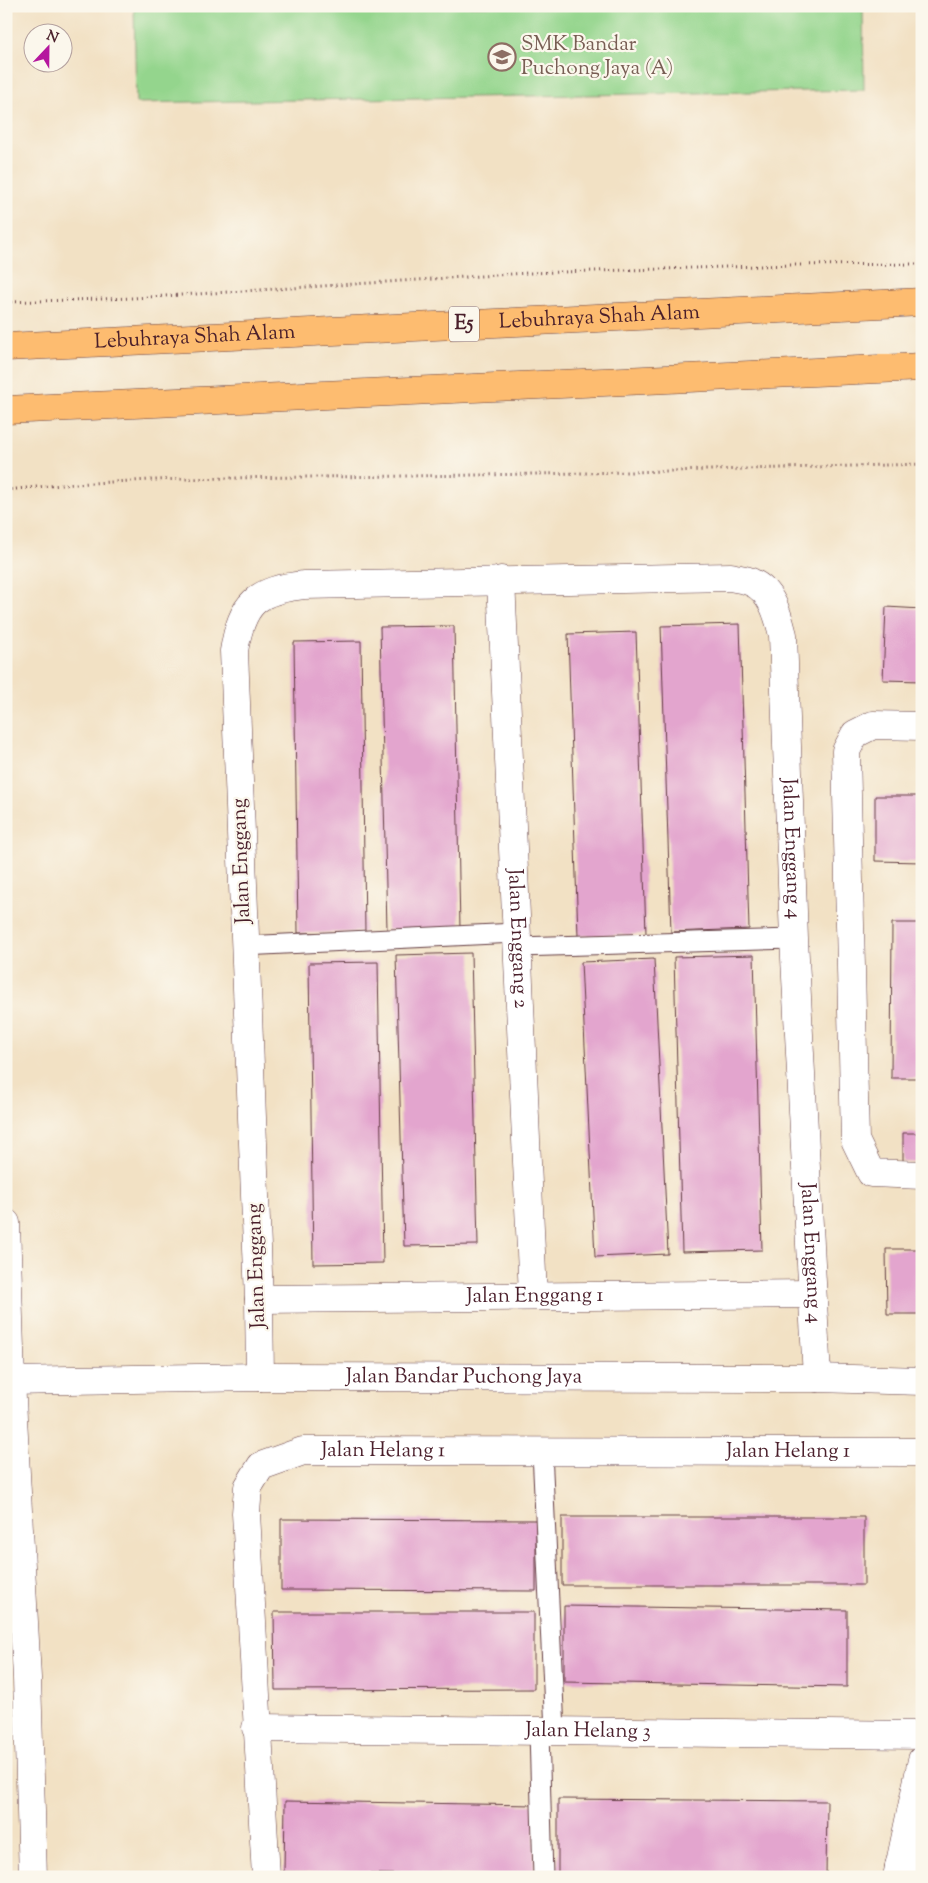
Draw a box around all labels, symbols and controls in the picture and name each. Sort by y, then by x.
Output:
north arrow [22,22,72,72]
text: N [43,26,61,49]
place label: SMK Bandar Puchong Jaya (A) [521,30,673,84]
school or university icon: SMK Bandar Puchong Jaya (A) [487,42,517,72]
street label: Lebuhraya Shah Alam [498,298,701,338]
road number: E5 [449,306,479,342]
street label: Lebuhraya Shah Alam [94,318,296,358]
street label: Jalan Enggang 4 [773,777,808,920]
street label: Jalan Enggang [225,798,259,925]
street label: Jalan Enggang 2 [499,867,535,1009]
street label: Jalan Enggang 4 [792,1181,829,1324]
street label: Jalan Enggang [240,1203,274,1330]
street label: Jalan Enggang 1 [465,1281,604,1312]
street label: Jalan Bandar Puchong Jaya [345,1362,582,1393]
street label: Jalan Helang 1 [320,1436,445,1466]
street label: Jalan Helang 1 [725,1437,850,1467]
street label: Jalan Helang 3 [524,1716,651,1747]

